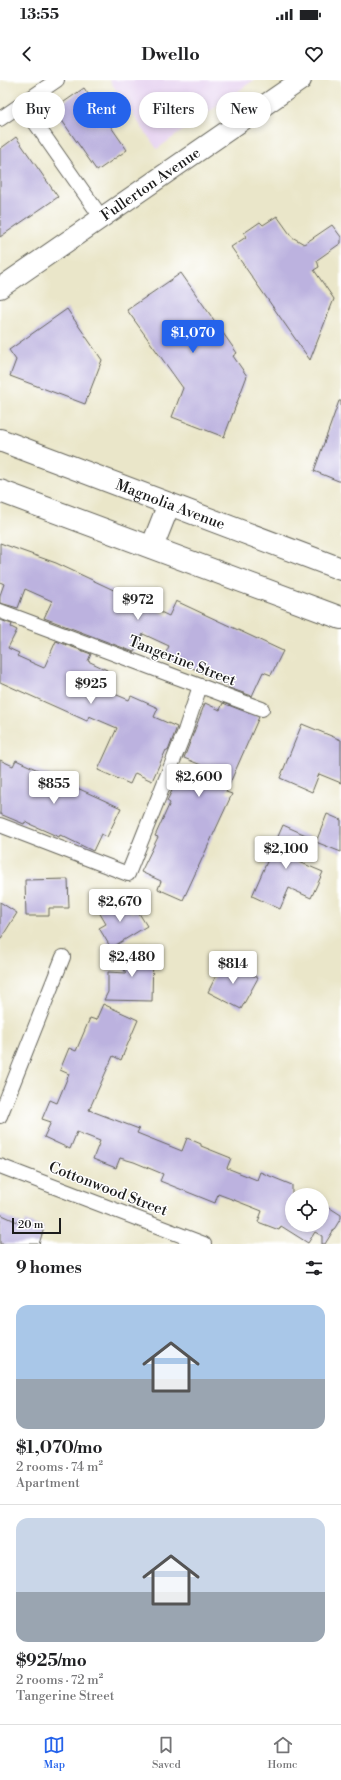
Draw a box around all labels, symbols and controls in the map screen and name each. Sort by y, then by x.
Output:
text: 13:55 [20,5,59,24]
icon: back [16,43,38,65]
text: Dwello [141,43,200,66]
icon: heart [303,43,325,65]
chip: Buy [12,92,65,128]
chip: Rent [73,92,131,128]
chip: Filters [139,92,208,128]
chip: New [216,92,271,128]
street label: Fullerton Avenue [97,143,204,225]
pin: $1,070 [160,320,226,354]
text: $1,070 [171,325,215,341]
street label: Magnolia Avenue [113,475,228,534]
pin: $972 [114,587,162,621]
text: $972 [122,592,154,608]
street label: Tangerine Street [126,632,239,690]
pin: $925 [67,671,115,705]
text: $925 [75,676,107,692]
pin: $2,600 [166,764,232,798]
text: $2,600 [176,769,222,785]
pin: $855 [30,771,78,805]
text: $855 [38,776,70,792]
pin: $2,100 [253,836,319,870]
text: $2,100 [264,841,308,857]
pin: $2,670 [87,889,153,923]
text: $2,670 [98,894,142,910]
pin: $2,480 [99,944,165,978]
text: $2,480 [109,949,155,965]
pin: $814 [209,951,257,985]
text: $814 [218,956,248,972]
street label: Cottonwood Street [46,1158,171,1221]
map controls [285,1188,329,1232]
button: locate [285,1188,329,1232]
scale bar [12,1216,61,1235]
text: 20 m [18,1218,43,1232]
text: 9 homes [16,1257,82,1279]
icon: filters [303,1257,325,1279]
icon: home [135,1331,207,1403]
text: $1,070/mo [16,1437,102,1459]
text: 2 rooms · 74 m² [16,1459,103,1475]
text: Apartment [16,1475,80,1491]
icon: home [135,1544,207,1616]
text: $925/mo [16,1650,87,1672]
text: 2 rooms · 72 m² [16,1672,103,1688]
text: Tangerine Street [16,1688,114,1704]
tab: Map [43,1734,65,1772]
tab: Saved [152,1734,181,1772]
tab: Home [267,1734,298,1772]

